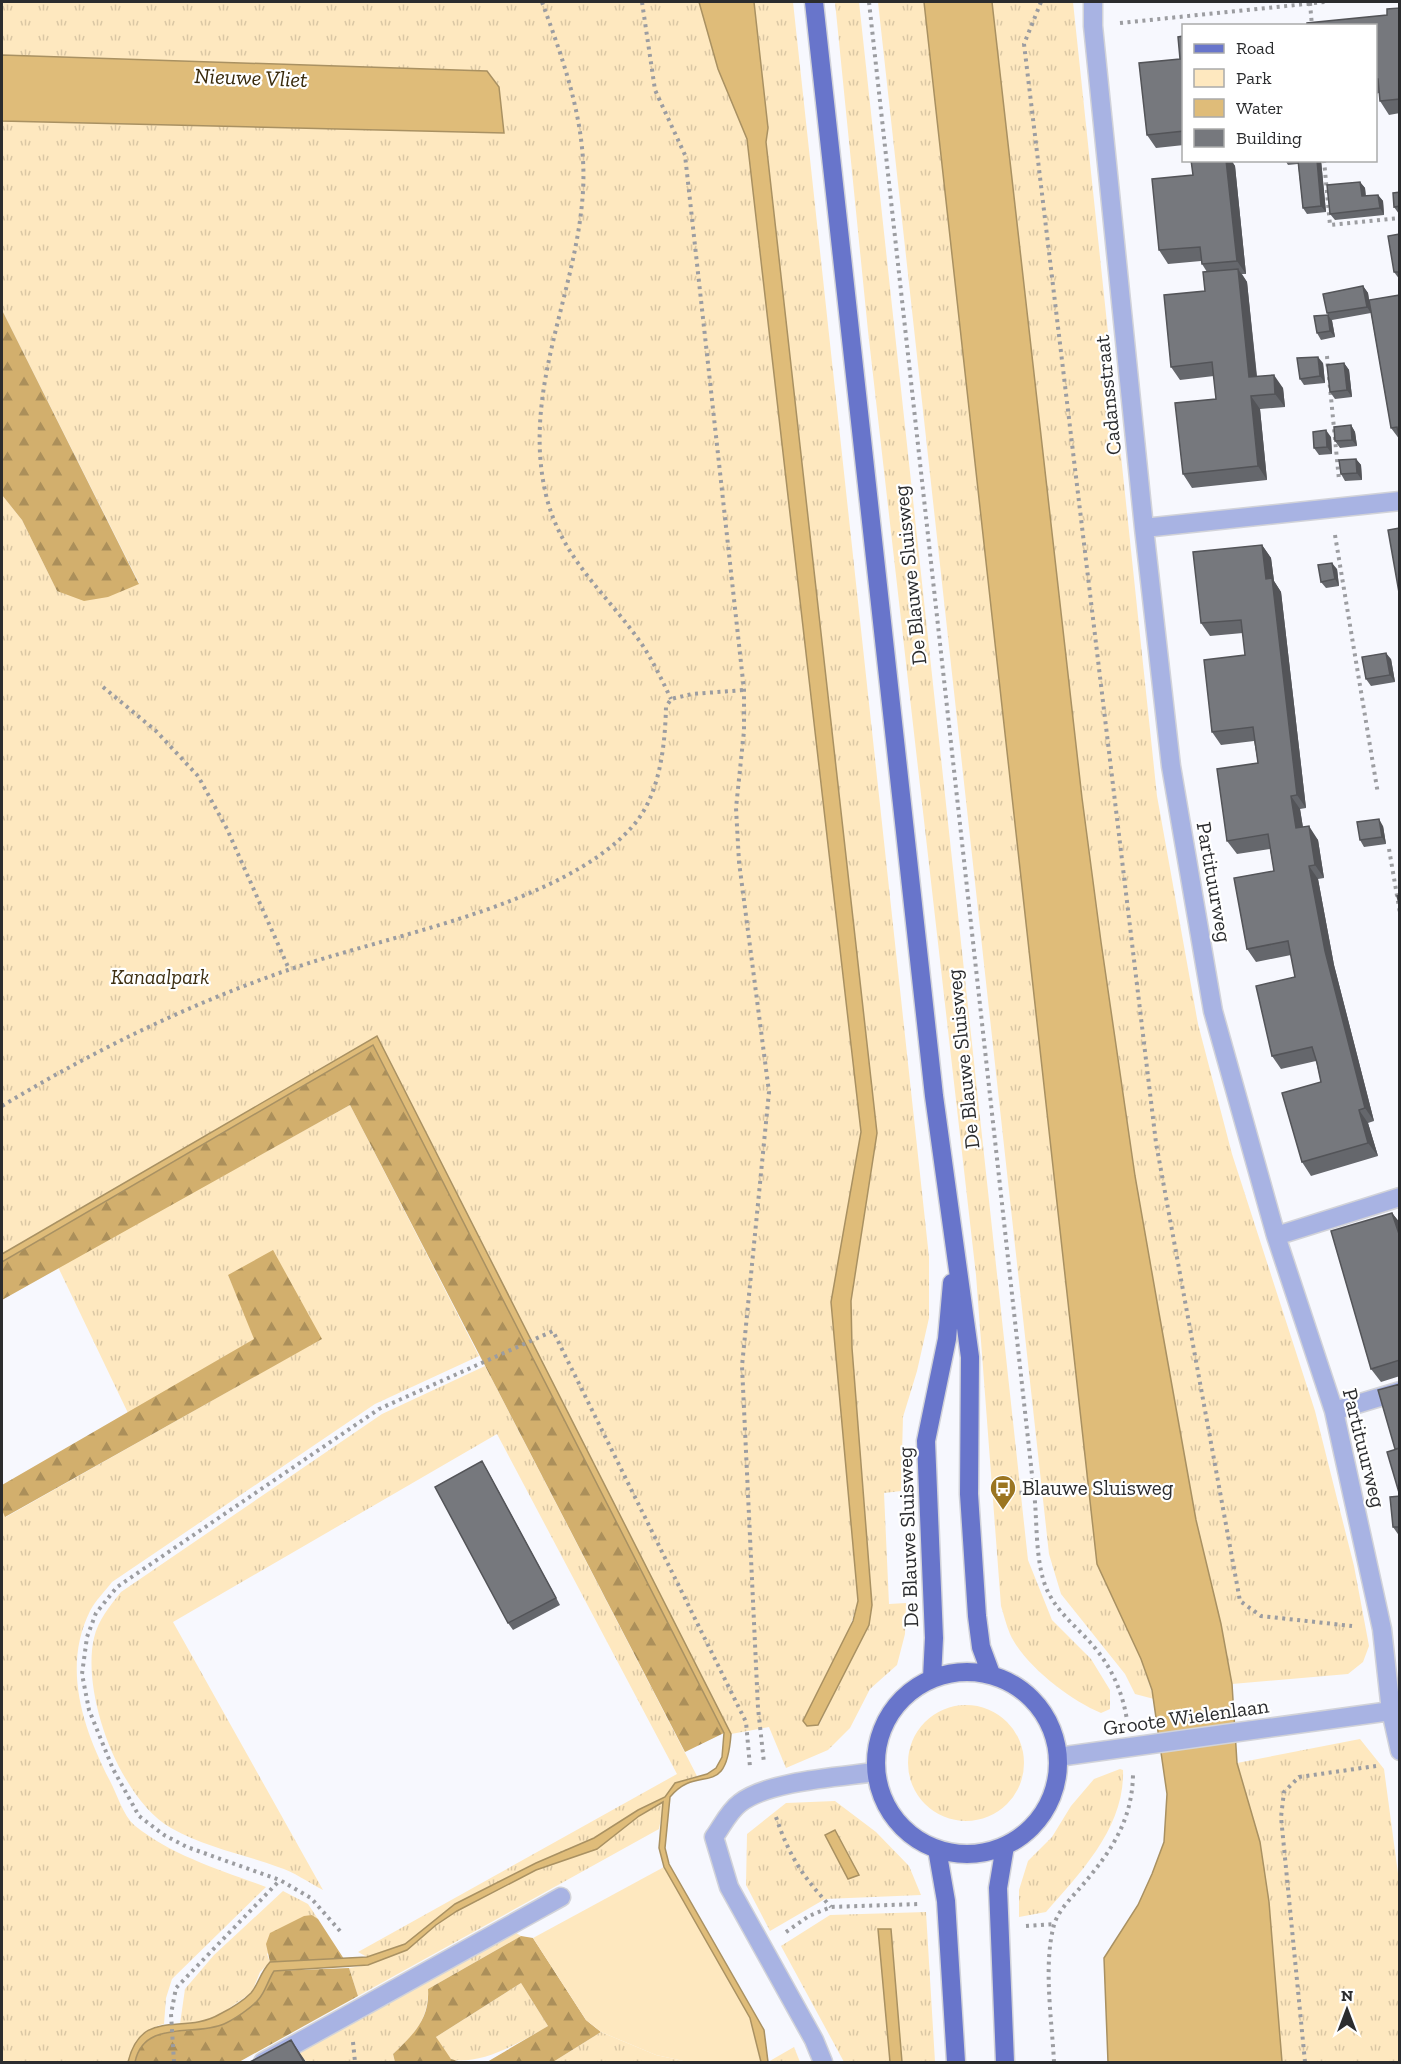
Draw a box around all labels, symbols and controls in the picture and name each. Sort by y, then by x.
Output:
legend [1182,24,1377,162]
text: Road [1236,37,1275,59]
water label: Nieuwe Vliet [194,62,309,93]
text: Park [1236,67,1272,89]
text: Water [1236,97,1283,119]
text: Building [1236,127,1302,149]
street label: Cadansstraat [1089,334,1126,456]
street label: De Blauwe Sluisweg [888,483,931,666]
street label: Partituurweg [1192,820,1237,945]
park label: Kanaalpark [111,964,209,989]
street label: De Blauwe Sluisweg [941,967,984,1150]
street label: Partituurweg [1338,1386,1391,1511]
street label: De Blauwe Sluisweg [892,1446,923,1628]
bus stop icon: Blauwe Sluisweg [988,1473,1018,1511]
place label: Blauwe Sluisweg [1022,1475,1174,1500]
street label: Groote Wielenlaan [1101,1693,1270,1741]
north arrow [1317,1980,1377,2040]
text: N [1341,1986,1353,2005]

